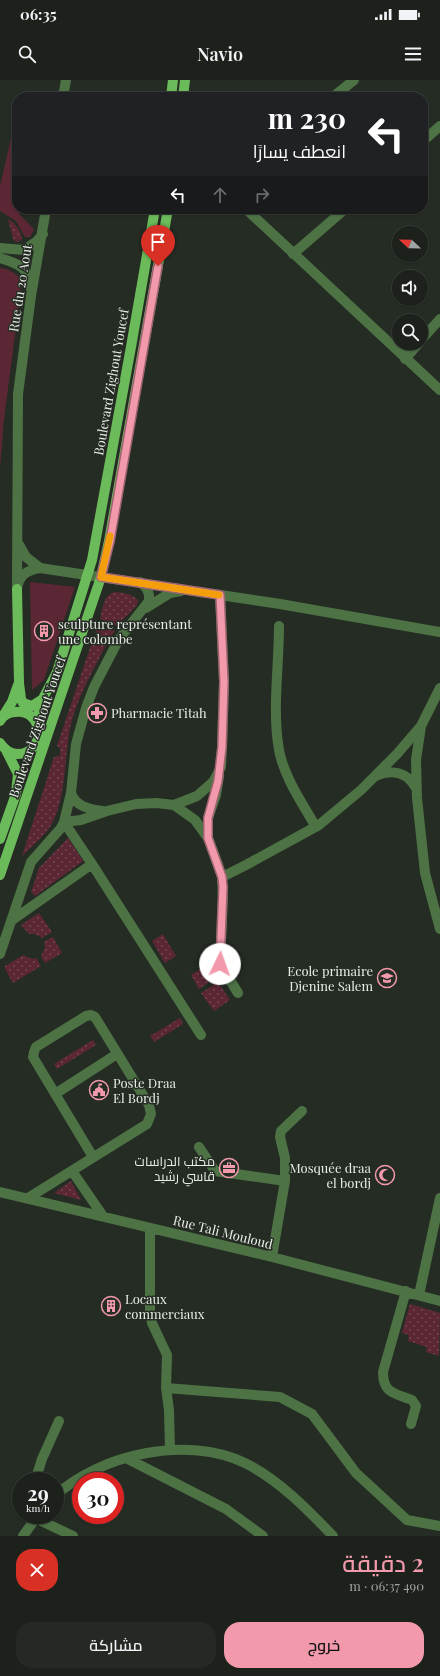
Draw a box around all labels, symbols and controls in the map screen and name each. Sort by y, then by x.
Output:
text: 06:35 [20,4,57,24]
text: Navio [197,42,243,66]
icon: search [16,43,38,65]
icon: menu [402,43,424,65]
text: 230 m [268,99,346,136]
icon: left [360,108,412,160]
text: انعطف يسارًا [253,139,346,163]
icon: left [167,184,189,206]
icon: ahead [209,184,231,206]
icon: right [251,184,273,206]
pin [141,225,175,266]
north arrow [392,226,428,262]
map controls [392,226,428,350]
icon: arrive [147,231,169,253]
street label: Rue du 20 Aout [4,243,35,333]
button: sound [392,270,428,306]
street label: Boulevard Zighout Youcef [89,306,132,457]
button: search [392,314,428,350]
place label: sculpture représentant une colombe [58,615,192,647]
building icon: sculpture représentant une colombe [33,620,55,642]
street label: Boulevard Zighout Youcef [4,652,69,800]
pharmacy icon: Pharmacie Titah [86,702,108,724]
place label: Pharmacie Titah [111,704,207,721]
position arrow [199,943,241,985]
place label: Ecole primaire Djenine Salem [287,962,373,994]
school or university icon: Ecole primaire Djenine Salem [376,967,398,989]
place label: Poste Draa El Bordj [113,1074,176,1106]
public building icon: Poste Draa El Bordj [88,1079,110,1101]
place label: مكتب الدراسات قاسي رشيد [135,1152,215,1187]
office icon: مكتب الدراسات قاسي رشيد [218,1157,240,1179]
place label: Mosquée draa el bordj [289,1159,372,1191]
mosque icon: Mosquée draa el bordj [374,1164,396,1186]
street label: Rue Tali Mouloud [171,1211,275,1252]
place label: Locaux commerciaux [125,1290,205,1322]
building icon: Locaux commerciaux [100,1295,122,1317]
speed limit sign: 30 [72,1472,124,1524]
text: 29 [27,1479,49,1506]
text: km/h [26,1501,50,1515]
text: 2 دقيقة [342,1546,424,1578]
button: close [16,1549,58,1591]
text: 490 m · 06:37 [349,1577,424,1594]
button: مشاركة [16,1622,216,1668]
button: خروج [224,1622,424,1668]

